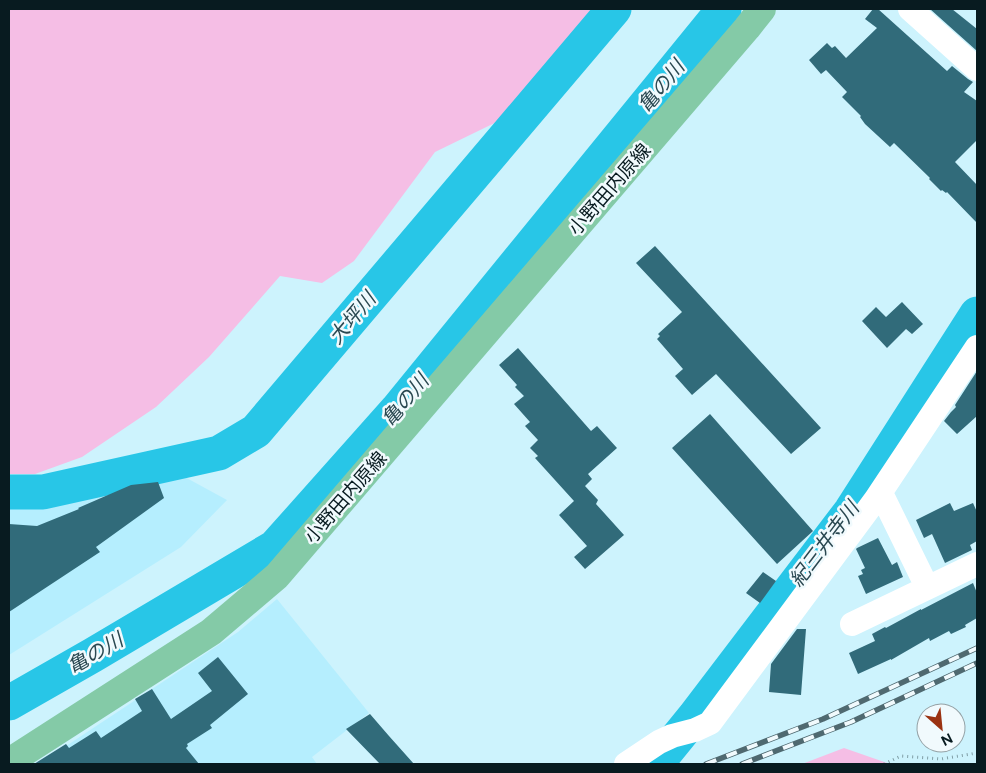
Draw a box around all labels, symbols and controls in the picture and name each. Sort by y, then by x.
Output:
water label: 亀の川 [633,54,690,117]
street label: 小野田内原線 [563,139,655,240]
water label: 大坪川 [324,286,382,349]
water label: 亀の川 [377,368,435,431]
street label: 小野田内原線 [299,447,391,548]
water label: 紀三井寺川 [784,495,865,591]
water label: 亀の川 [63,627,129,678]
north arrow [916,703,966,753]
text: N [938,729,955,749]

